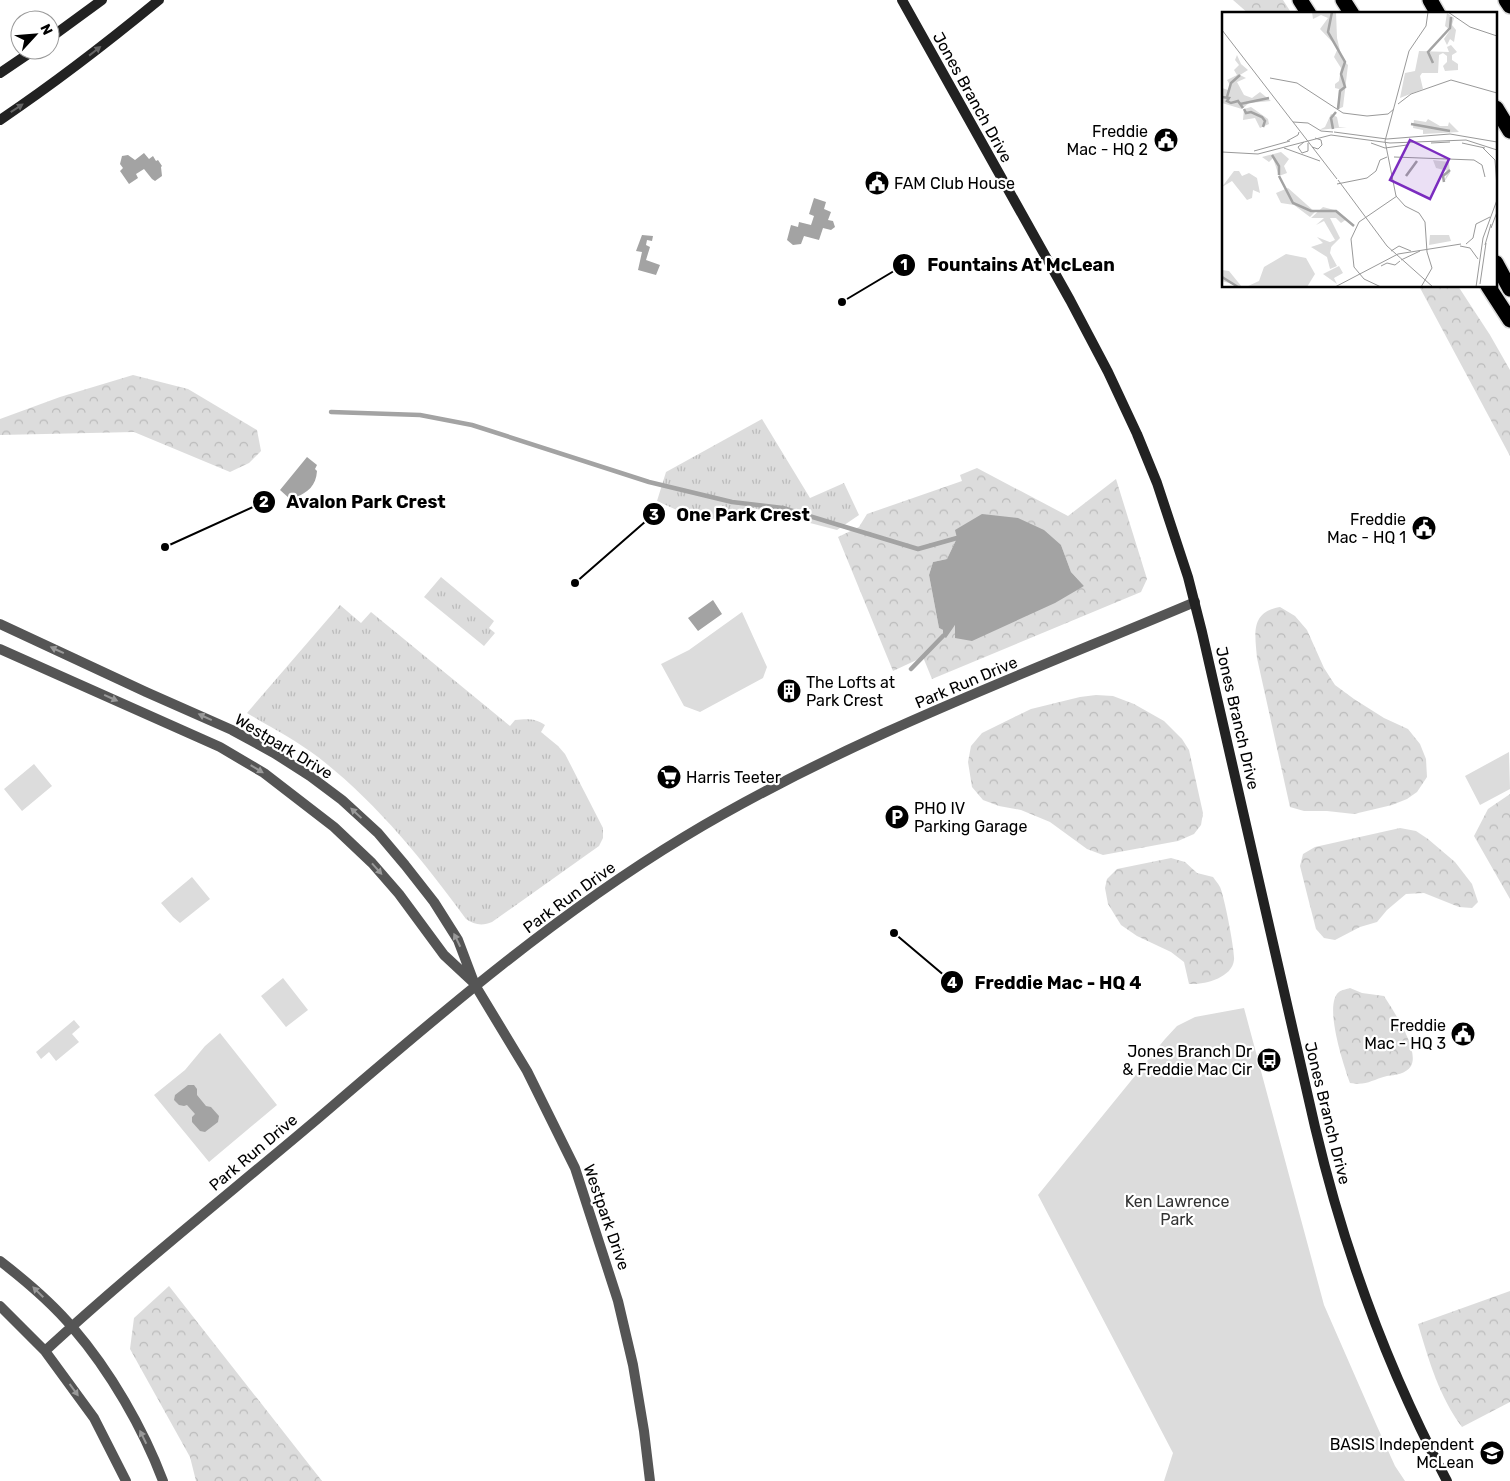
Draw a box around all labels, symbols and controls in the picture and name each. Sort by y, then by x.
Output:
north arrow [10,10,60,60]
inset map [1222,12,1498,288]
text: N [36,21,56,38]
street label: Jones Branch Drive [929,29,1016,166]
one-way arrow [88,46,101,57]
one-way arrow [11,104,24,113]
place label: Freddie Mac - HQ 2 [1066,122,1148,159]
public building icon: Freddie Mac - HQ 2 [1153,127,1179,153]
public building icon: FAM Club House [864,170,890,196]
place label: FAM Club House [894,174,1015,193]
callout: Fountains At McLean [892,248,1125,281]
text: Fountains At McLean [927,254,1115,276]
text: 1 [900,256,908,274]
callout: Avalon Park Crest [251,485,456,518]
text: Avalon Park Crest [286,491,446,513]
text: 2 [259,493,269,511]
callout: One Park Crest [641,498,820,531]
text: One Park Crest [676,504,810,526]
text: 3 [649,506,659,524]
place label: Freddie Mac - HQ 1 [1327,510,1406,547]
public building icon: Freddie Mac - HQ 1 [1411,515,1437,541]
street label: Jones Branch Drive [1212,645,1263,792]
one-way arrow [50,646,64,654]
street label: Park Run Drive [912,652,1020,713]
place label: The Lofts at Park Crest [806,673,895,710]
building icon: The Lofts at Park Crest [776,678,802,704]
one-way arrow [104,695,118,703]
street label: Westpark Drive [231,710,336,783]
one-way arrow [198,713,212,721]
supermarket icon: Harris Teeter [656,764,682,790]
one-way arrow [250,765,263,774]
place label: Harris Teeter [686,768,781,787]
place label: PHO IV Parking Garage [914,799,1027,836]
parking icon: PHO IV Parking Garage [884,804,910,830]
one-way arrow [350,807,362,819]
street label: Park Run Drive [520,858,619,937]
one-way arrow [371,863,383,875]
one-way arrow [453,932,461,947]
callout: Freddie Mac - HQ 4 [940,966,1152,999]
text: Freddie Mac - HQ 4 [975,972,1141,994]
text: 4 [947,974,957,992]
place label: Freddie Mac - HQ 3 [1364,1016,1446,1053]
public building icon: Freddie Mac - HQ 3 [1450,1021,1476,1047]
street label: Jones Branch Drive [1301,1040,1354,1186]
place label: Jones Branch Dr & Freddie Mac Cir [1122,1042,1252,1079]
bus stop icon: Jones Branch Dr & Freddie Mac Cir [1256,1047,1282,1073]
street label: Park Run Drive [205,1110,301,1195]
street label: Westpark Drive [580,1162,634,1273]
park label: Ken Lawrence Park [1125,1192,1229,1229]
one-way arrow [32,1286,44,1298]
one-way arrow [69,1383,79,1397]
one-way arrow [139,1430,147,1444]
place label: BASIS Independent McLean [1330,1435,1474,1472]
school or university icon: BASIS Independent McLean [1479,1440,1505,1466]

